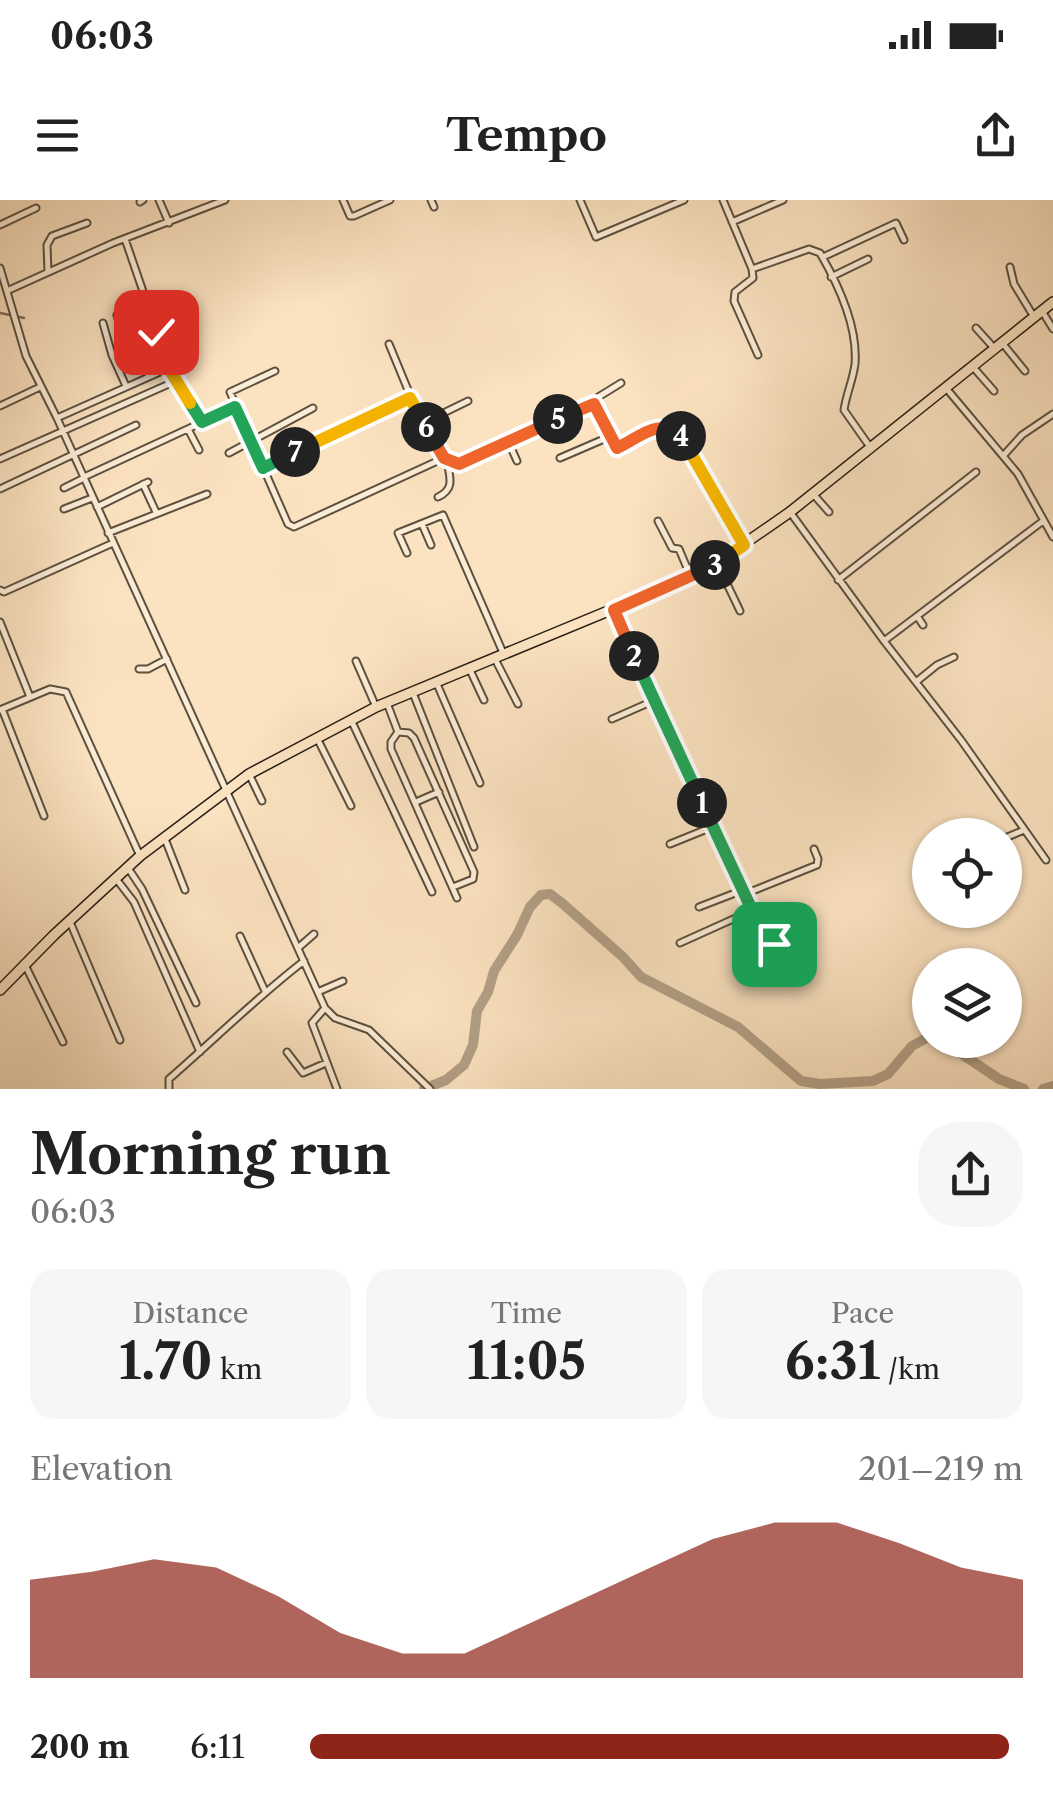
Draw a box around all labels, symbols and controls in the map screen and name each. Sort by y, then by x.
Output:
text: 06:03 [50,12,154,59]
text: Tempo [446,107,607,163]
icon: menu [30,108,85,163]
icon: share [968,108,1023,163]
pin [114,290,199,375]
icon: check [129,305,184,360]
pin: 5 [533,394,583,444]
pin: 6 [401,402,451,452]
text: 5 [550,402,566,436]
text: 6 [418,410,434,444]
pin: 4 [656,411,706,461]
text: 4 [673,419,689,453]
pin: 7 [270,427,320,477]
text: 7 [288,435,302,469]
pin: 3 [690,540,740,590]
text: 3 [707,548,723,582]
pin: 2 [609,631,659,681]
text: 2 [626,639,642,673]
pin: 1 [677,778,727,828]
text: 1 [696,786,708,820]
map controls [912,818,1022,1058]
button: locate [912,818,1022,928]
pin [732,902,817,987]
icon: arrive [747,917,802,972]
button: layers [912,948,1022,1058]
text: Morning run [30,1121,391,1188]
button: share [918,1122,1023,1227]
text: 06:03 [30,1192,116,1231]
text: Distance [133,1296,248,1330]
text: Time [491,1296,562,1330]
text: Pace [831,1296,894,1330]
text: 1.70 [119,1330,212,1392]
text: 11:05 [467,1330,586,1392]
text: 6:31 [785,1330,880,1392]
text: km [212,1352,262,1386]
text: /km [880,1352,940,1386]
text: Elevation [30,1449,173,1488]
text: 201–219 m [858,1449,1023,1488]
text: 200 m [30,1727,130,1766]
text: 6:11 [190,1727,245,1766]

